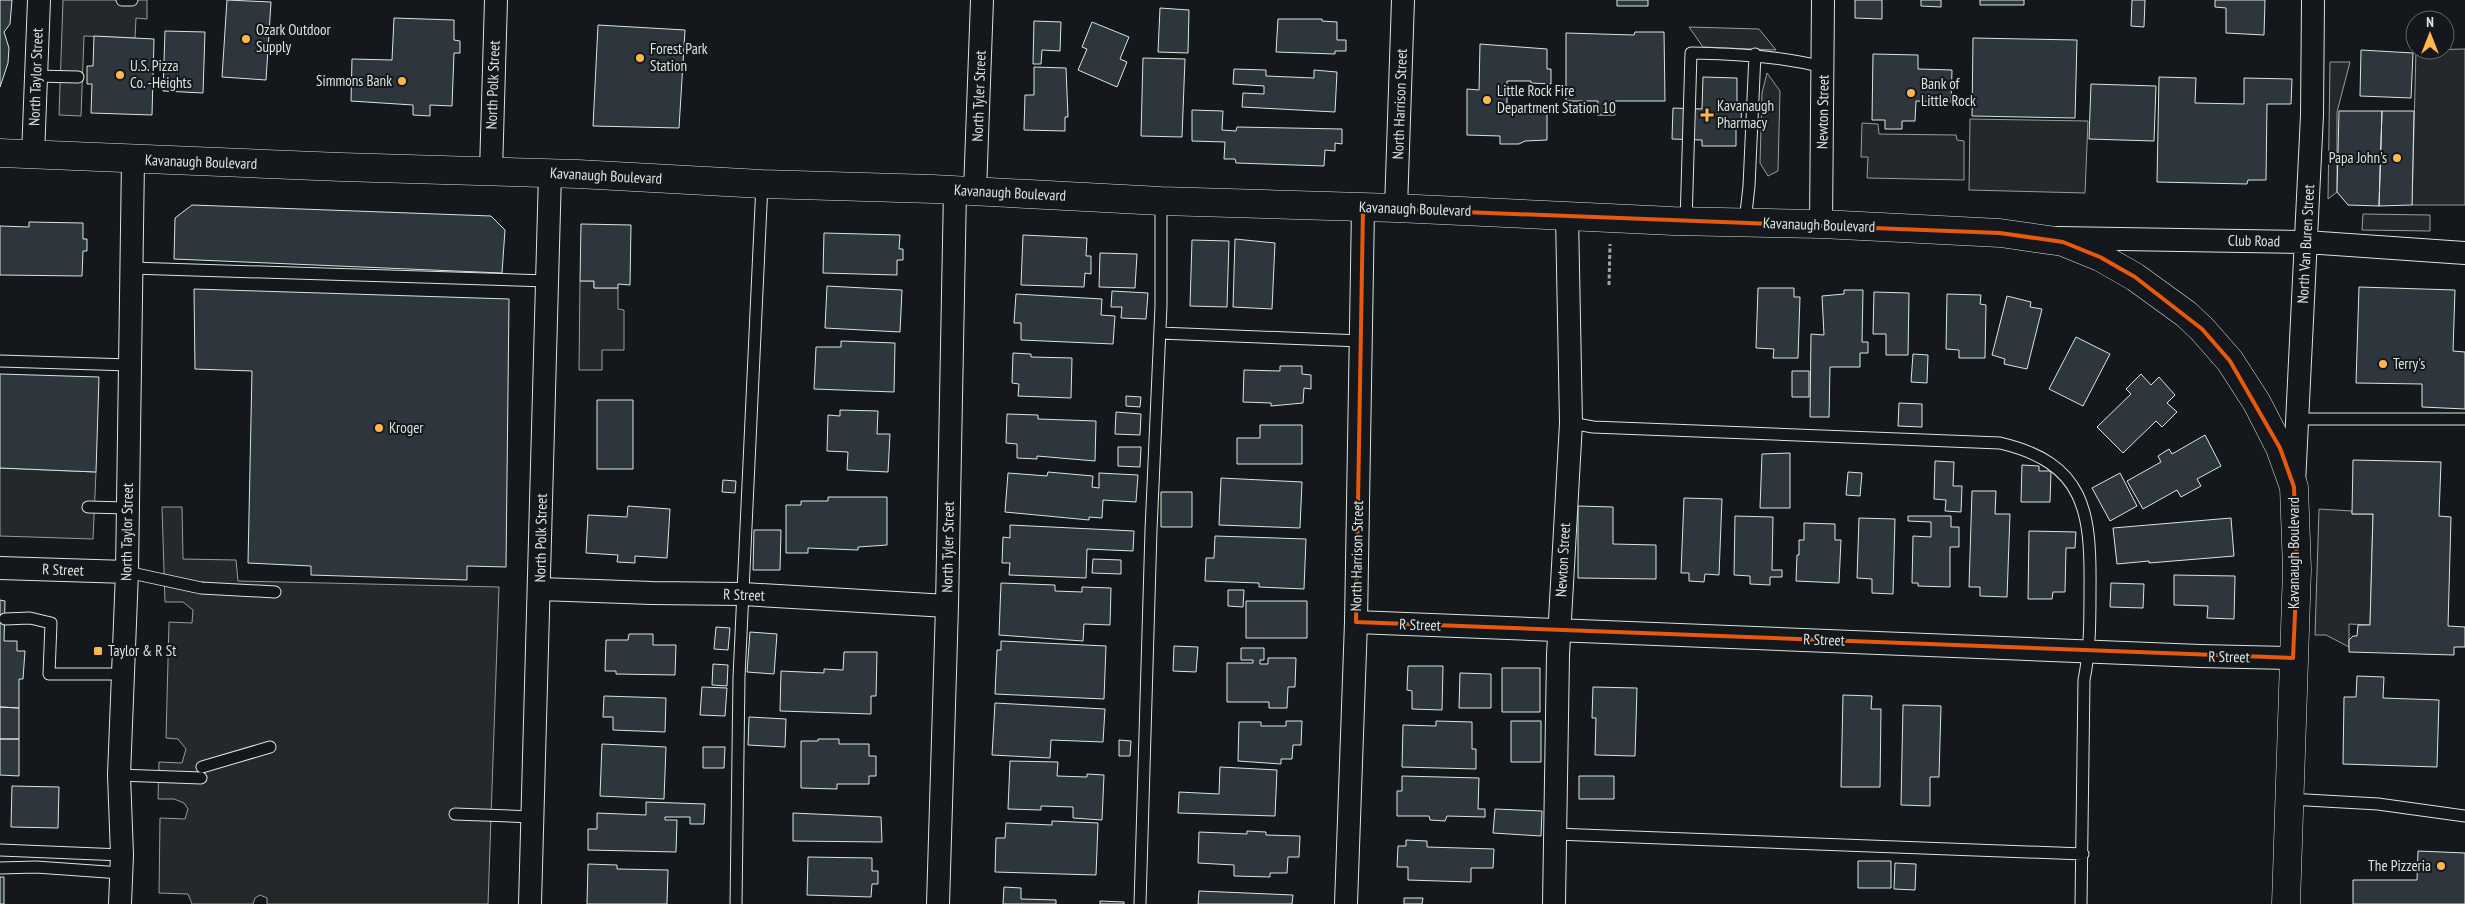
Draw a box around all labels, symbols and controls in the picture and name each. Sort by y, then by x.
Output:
north arrow [2405,10,2455,60]
text: N [2426,13,2434,31]
place label: Ozark Outdoor Supply [256,20,331,56]
street label: North Taylor Street [24,28,47,126]
marker: Ozark Outdoor Supply [240,33,252,45]
place label: Forest Park Station [650,39,708,75]
street label: North Polk Street [481,40,504,130]
street label: North Harrison Street [1388,48,1411,160]
street label: North Tyler Street [967,50,990,142]
marker: Forest Park Station [634,52,646,64]
place label: U.S. Pizza Co. -Heights [130,56,192,92]
marker: U.S. Pizza Co. -Heights [114,69,126,81]
place label: Simmons Bank [316,71,392,90]
place label: Bank of Little Rock [1921,74,1976,110]
marker: Simmons Bank [396,75,408,87]
street label: Newton Street [1812,75,1833,149]
place label: Little Rock Fire Department Station 10 [1497,81,1616,117]
marker: Bank of Little Rock [1905,87,1917,99]
marker: Little Rock Fire Department Station 10 [1481,94,1493,106]
place label: Kavanaugh Pharmacy [1717,96,1774,132]
marker: Kavanaugh Pharmacy [1701,109,1713,121]
place label: Papa John's [2329,148,2387,167]
street label: Kavanaugh Boulevard [145,150,257,173]
marker: Papa John's [2391,152,2403,164]
street label: Kavanaugh Boulevard [550,163,663,188]
street label: Kavanaugh Boulevard [954,180,1067,205]
street label: North Van Buren Street [2293,184,2318,304]
street label: Kavanaugh Boulevard [1359,197,1471,220]
street label: Kavanaugh Boulevard [1763,213,1875,236]
street label: Club Road [2228,231,2280,250]
place label: Terry's [2393,354,2425,373]
marker: Terry's [2377,358,2389,370]
place label: Kroger [389,418,424,437]
marker: Kroger [373,422,385,434]
street label: North Taylor Street [116,483,137,581]
street label: North Polk Street [530,493,551,583]
street label: Kavanaugh Boulevard [2284,497,2303,609]
street label: North Harrison Street [1346,500,1367,612]
street label: North Tyler Street [937,501,958,593]
street label: Newton Street [1551,522,1574,598]
street label: R Street [42,559,84,580]
street label: R Street [723,584,765,605]
street label: R Street [1399,614,1441,635]
street label: R Street [1803,629,1845,650]
place label: Taylor & R St [108,641,176,660]
marker: Taylor & R St [92,645,104,657]
street label: R Street [2208,647,2250,666]
place label: The Pizzeria [2368,856,2431,875]
marker: The Pizzeria [2435,860,2447,872]

